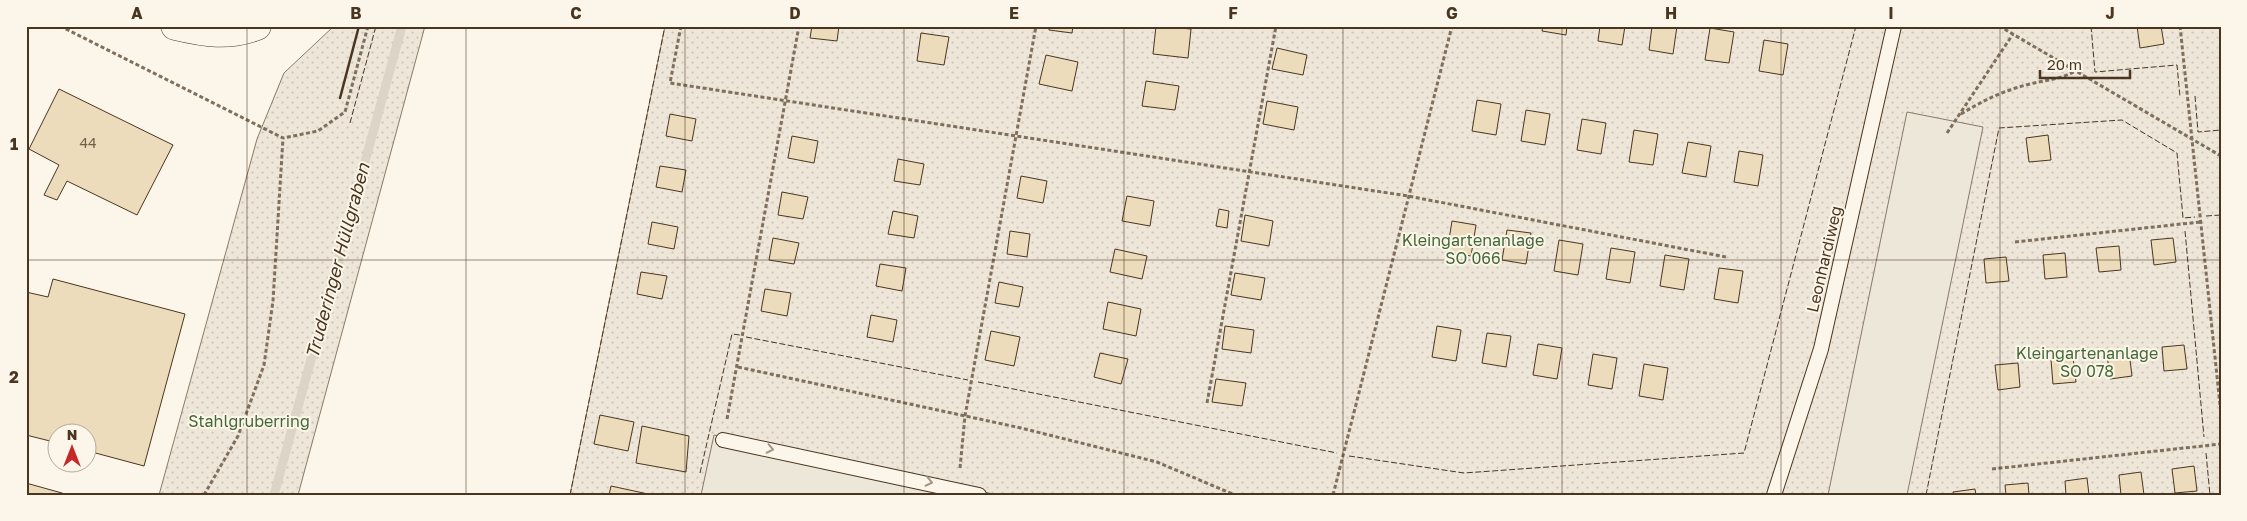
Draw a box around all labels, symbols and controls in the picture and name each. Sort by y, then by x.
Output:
text: A [131,3,143,23]
text: B [350,3,362,23]
text: C [570,3,582,23]
text: D [789,3,801,23]
text: E [1009,3,1019,23]
text: F [1228,3,1238,23]
text: G [1446,3,1458,23]
text: H [1665,3,1677,23]
text: I [1888,3,1894,23]
text: J [2105,3,2115,23]
scale bar [2040,48,2130,80]
text: 20 m [2047,55,2082,73]
text: 1 [10,134,18,154]
house number: 44 [79,134,97,151]
water label: Truderinger Hüllgraben [300,160,374,361]
street label: Leonhardiweg [1802,204,1846,314]
park label: Kleingartenanlage SO 066 [1402,230,1544,268]
park label: Kleingartenanlage SO 078 [2016,343,2158,381]
text: 2 [9,367,19,387]
park label: Stahlgruberring [188,411,310,431]
north arrow [48,424,98,474]
text: N [67,426,77,443]
one-way arrow [766,444,775,454]
one-way arrow [925,477,934,487]

